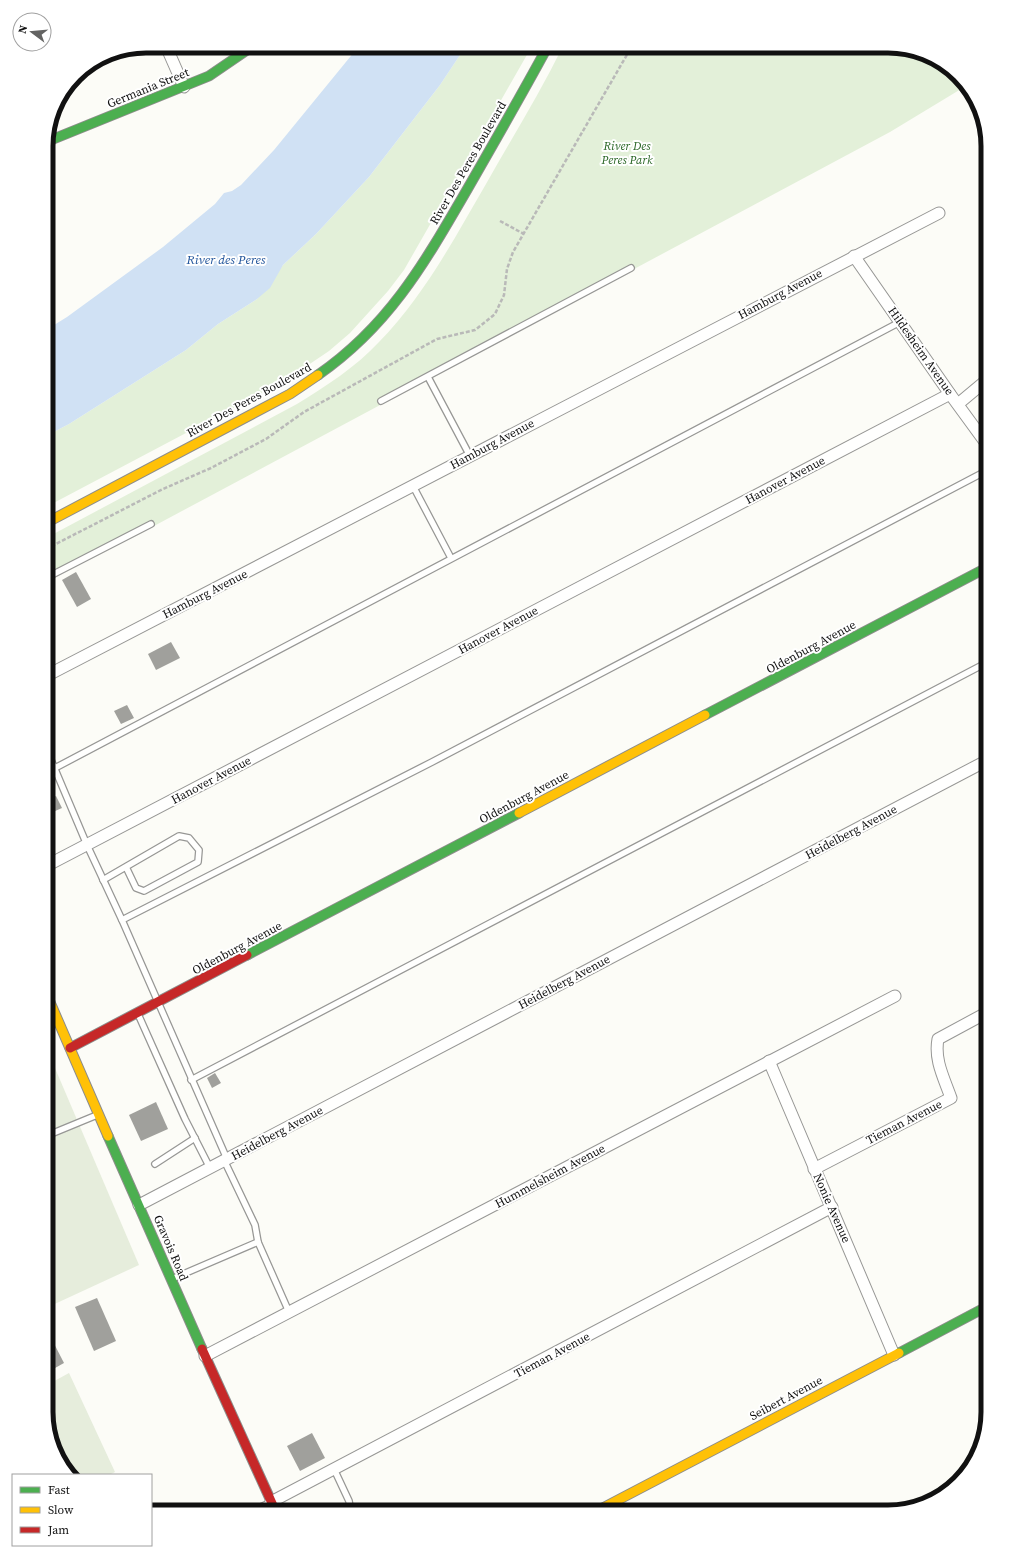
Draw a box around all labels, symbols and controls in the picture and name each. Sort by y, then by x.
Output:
north arrow [12,12,52,52]
text: N [15,23,31,35]
street label: Germania Street [105,64,191,112]
street label: River Des Peres Boulevard [426,98,510,228]
park label: River Des Peres Park [600,138,653,168]
water label: River des Peres [185,251,266,268]
street label: Hamburg Avenue [735,265,825,323]
street label: Hildesheim Avenue [884,304,958,398]
street label: River Des Peres Boulevard [184,359,314,441]
street label: Hamburg Avenue [447,415,537,473]
street label: Hanover Avenue [742,452,828,508]
street label: Hamburg Avenue [160,566,250,622]
street label: Hanover Avenue [455,602,541,658]
street label: Oldenburg Avenue [763,617,859,677]
street label: Hanover Avenue [168,752,254,808]
street label: Oldenburg Avenue [476,767,572,827]
street label: Heidelberg Avenue [802,801,900,863]
street label: Oldenburg Avenue [189,918,285,978]
street label: Heidelberg Avenue [515,951,613,1013]
street label: Tieman Avenue [863,1096,945,1148]
street label: Heidelberg Avenue [228,1102,326,1164]
street label: Hummelsheim Avenue [492,1140,608,1212]
street label: Nonie Avenue [810,1171,854,1245]
street label: Gravois Road [150,1213,192,1284]
street label: Tieman Avenue [511,1328,593,1382]
street label: Seibert Avenue [747,1372,825,1424]
legend [12,1474,152,1546]
text: Fast [48,1482,70,1498]
text: Slow [48,1502,74,1518]
text: Jam [47,1522,69,1538]

